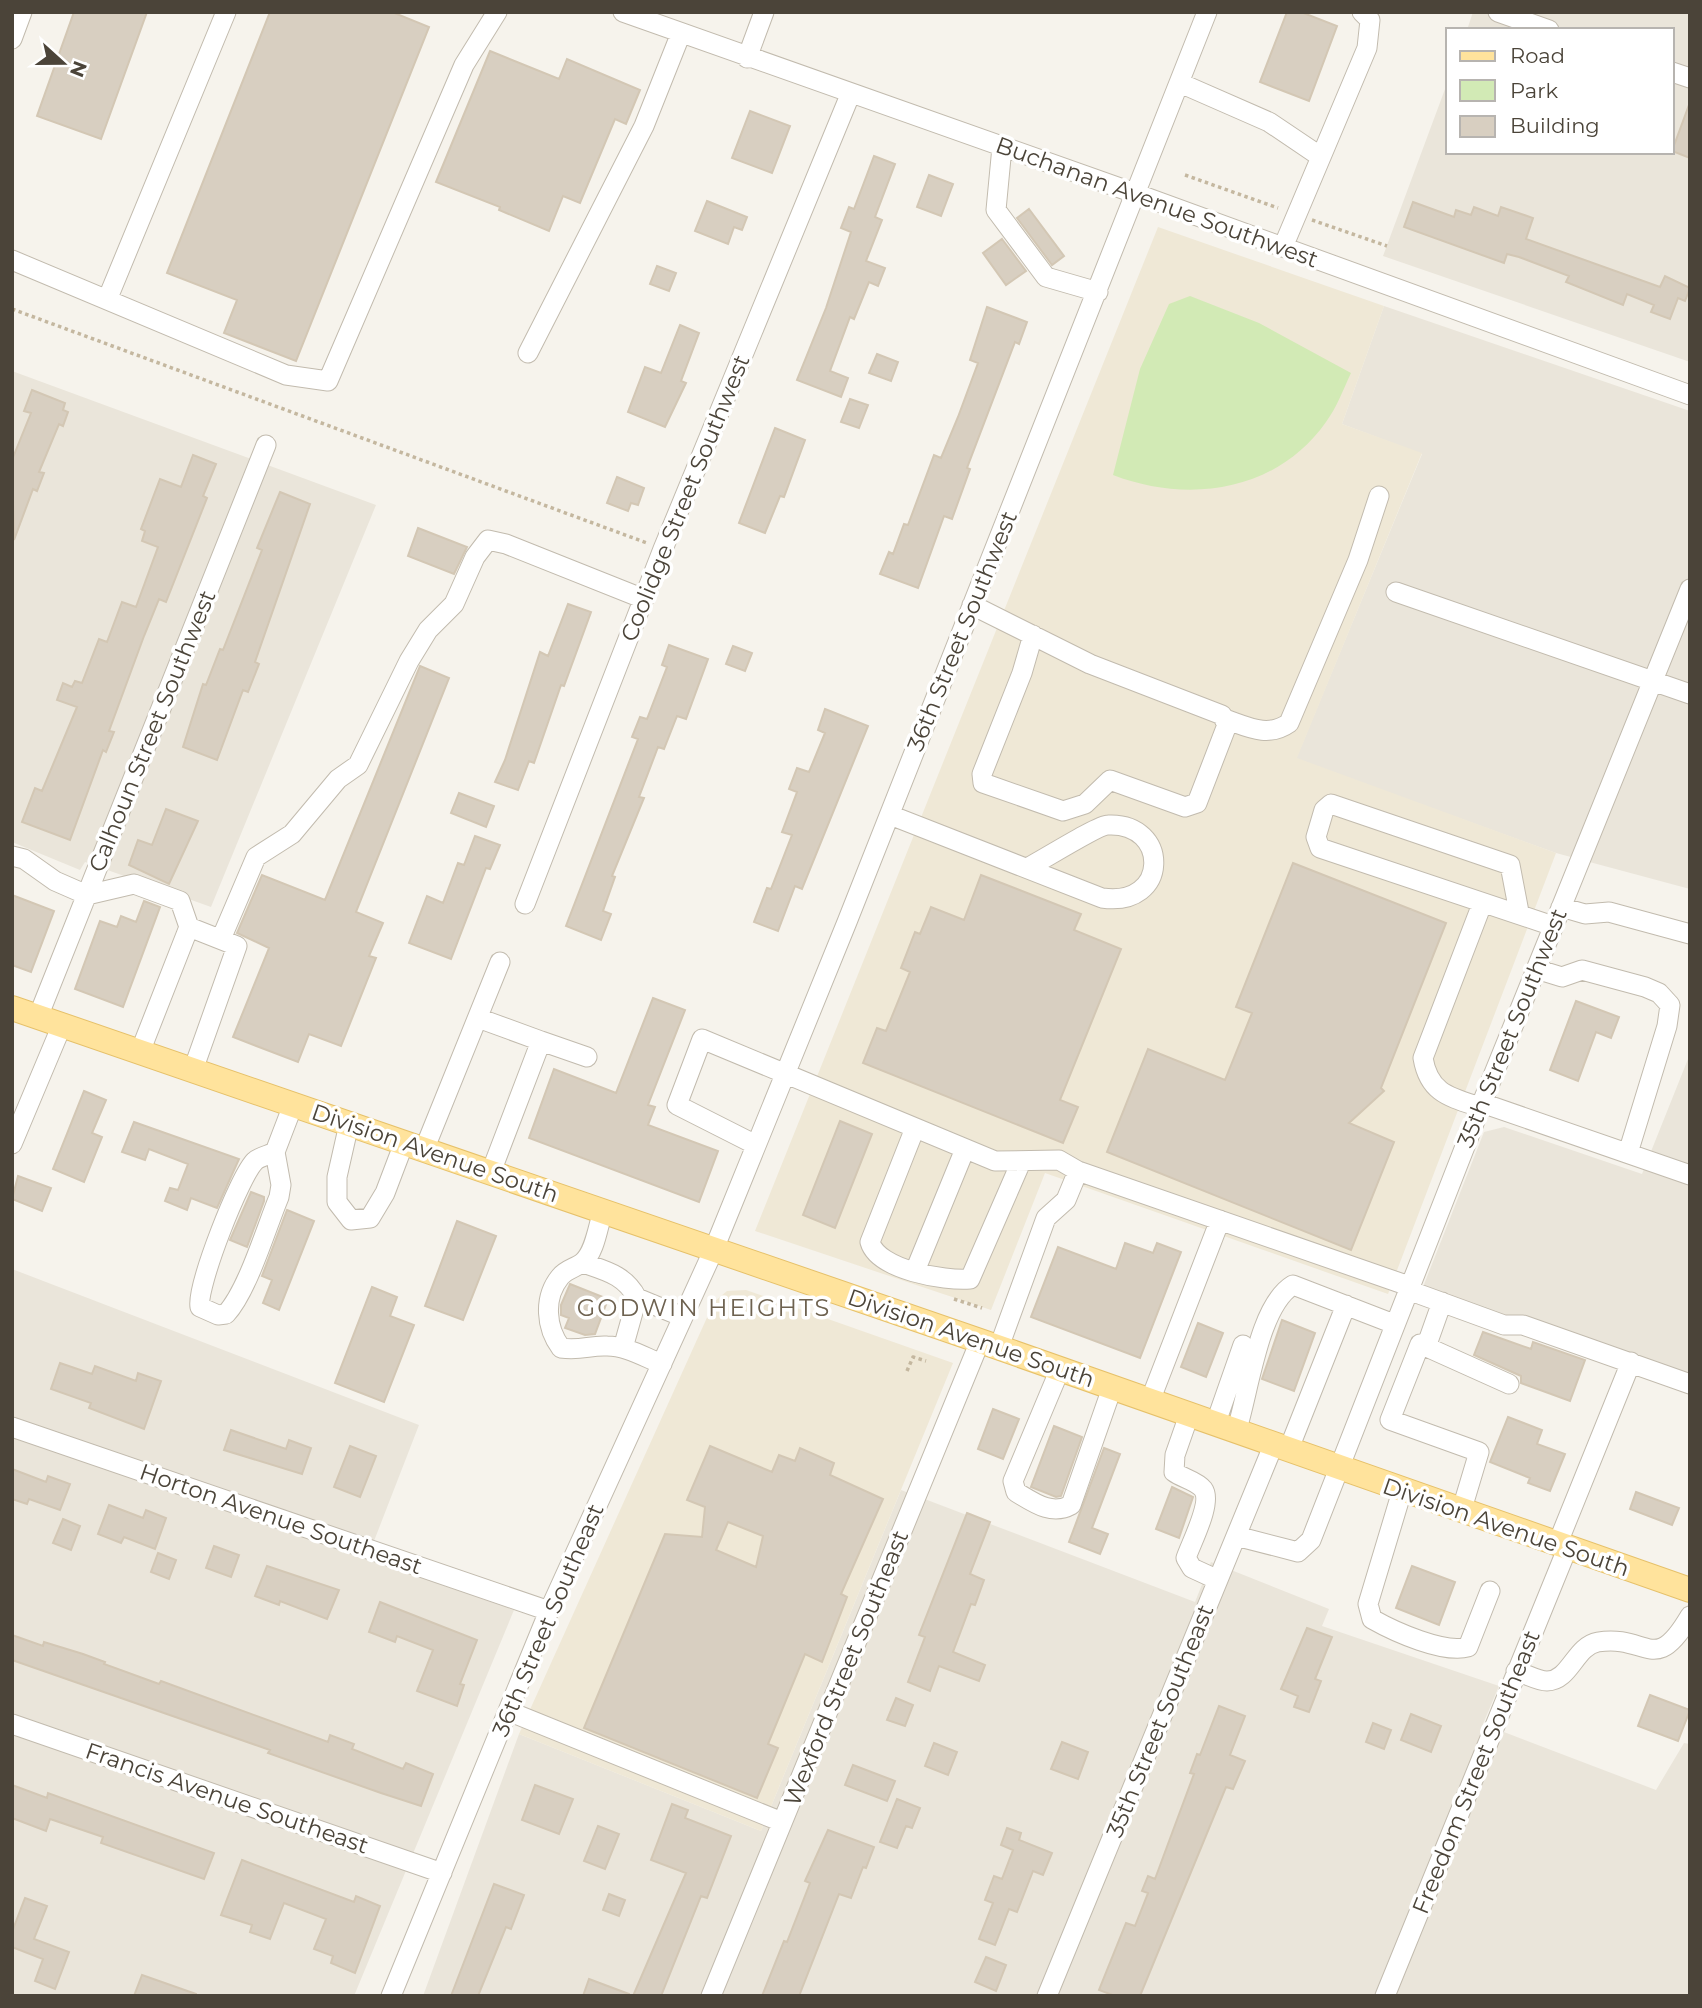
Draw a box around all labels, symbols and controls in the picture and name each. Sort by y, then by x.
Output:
north arrow [28,28,98,98]
legend [1446,28,1674,154]
text: Road [1510,43,1565,68]
text: N [65,58,92,80]
text: Park [1510,78,1558,103]
text: Building [1510,113,1600,138]
street label: Buchanan Avenue Southwest [992,130,1322,274]
street label: Coolidge Street Southwest [615,351,755,645]
street label: 36th Street Southwest [901,507,1023,755]
street label: Calhoun Street Southwest [83,586,221,876]
street label: 35th Street Southwest [1451,904,1573,1152]
street label: Division Avenue South [308,1098,562,1208]
street label: Division Avenue South [844,1283,1098,1393]
district label: GODWIN HEIGHTS [577,1293,831,1322]
street label: Horton Avenue Southeast [136,1457,426,1581]
street label: Division Avenue South [1379,1472,1633,1582]
street label: 36th Street Southeast [486,1499,610,1741]
street label: Wexford Street Southeast [778,1526,914,1810]
street label: 35th Street Southeast [1100,1600,1220,1842]
street label: Freedom Street Southeast [1406,1626,1546,1918]
street label: Francis Avenue Southeast [82,1736,372,1860]

